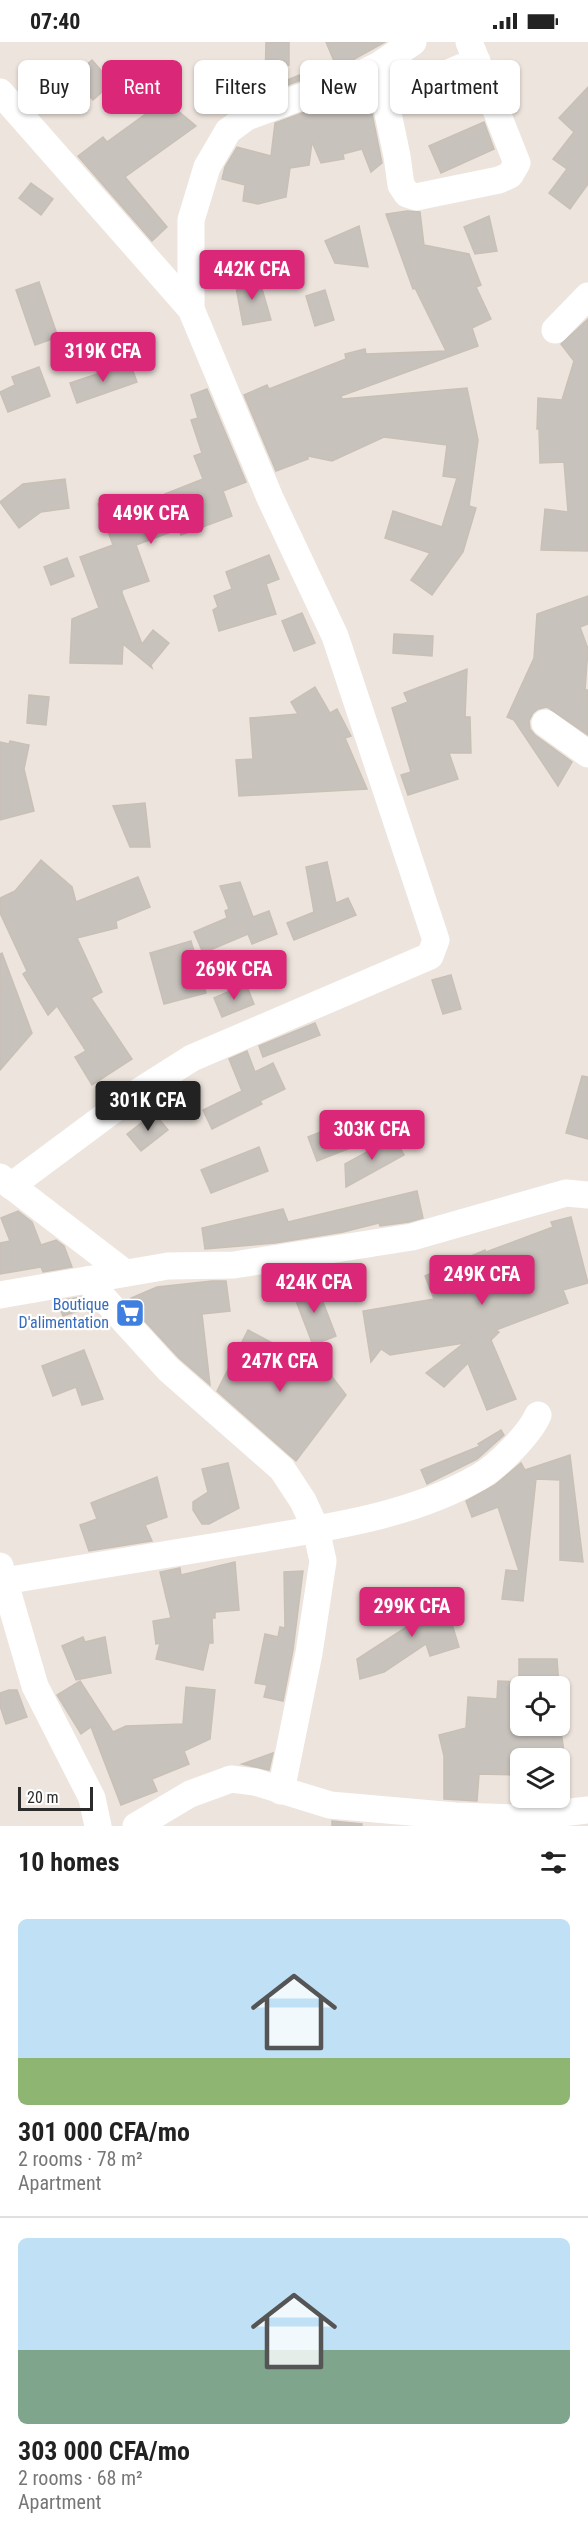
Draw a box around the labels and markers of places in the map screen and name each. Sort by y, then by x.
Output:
pin: 442K CFA [190,250,314,301]
pin: 319K CFA [41,332,165,383]
pin: 449K CFA [89,494,213,545]
pin: 269K CFA [172,950,296,1001]
pin: 301K CFA [86,1081,210,1132]
pin: 303K CFA [310,1110,434,1161]
pin: 249K CFA [420,1255,544,1306]
pin: 424K CFA [252,1263,376,1314]
place label: Boutique D'alimentation [19,1295,109,1332]
supermarket icon: Boutique D'alimentation [114,1297,146,1329]
pin: 247K CFA [218,1342,342,1393]
pin: 299K CFA [350,1587,474,1638]

